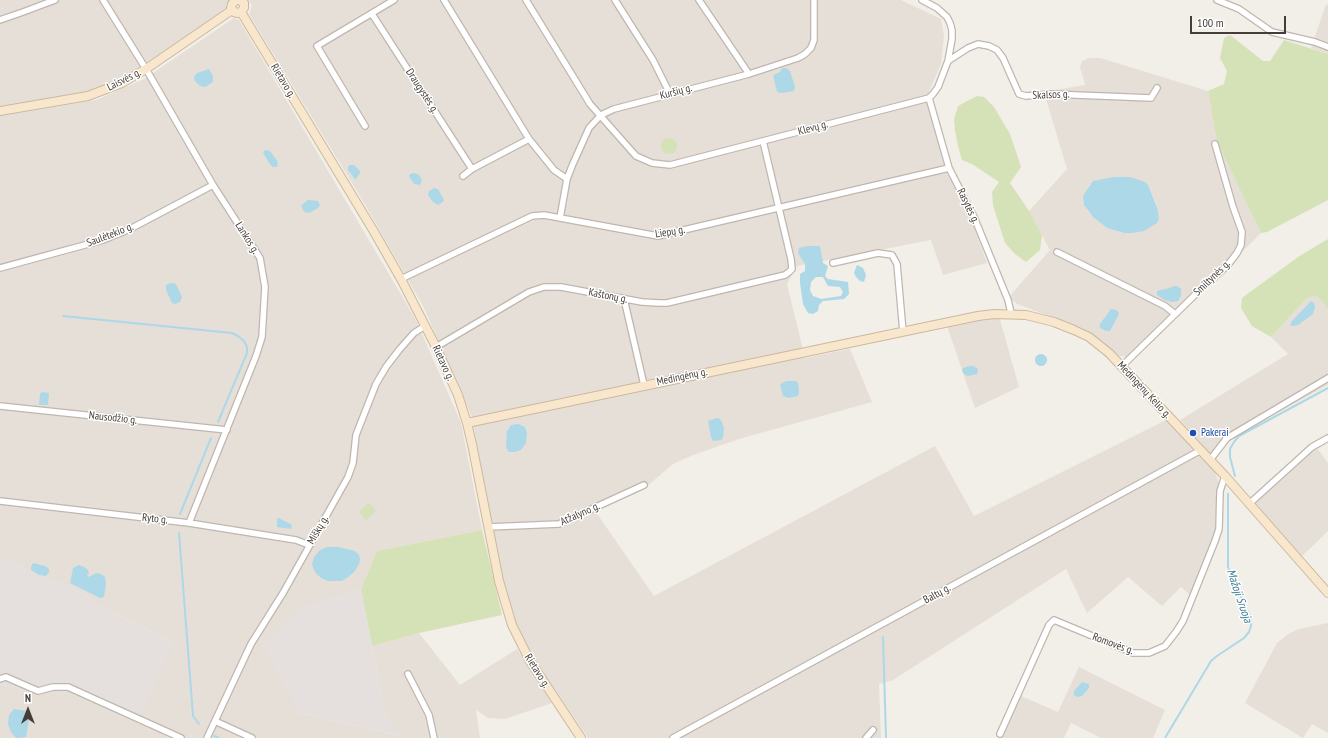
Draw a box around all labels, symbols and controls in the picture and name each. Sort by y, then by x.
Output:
scale bar [1192,8,1288,34]
text: 100 m [1197,15,1224,30]
street label: Rietavo g. [268,61,298,101]
street label: Laisvės g. [105,66,143,94]
street label: Draugystės g. [403,66,441,116]
street label: Kuršių g. [658,81,694,103]
street label: Skalsos g. [1032,88,1070,102]
street label: Klevų g. [797,118,829,138]
street label: Rasytės g. [954,186,982,226]
street label: Saulėtekio g. [85,220,135,250]
street label: Lankos g. [232,220,262,256]
street label: Liepų g. [654,223,686,241]
street label: Smiltynės g. [1191,257,1233,299]
street label: Kaštonų g. [587,286,629,306]
street label: Rietavo g. [429,343,457,383]
street label: Medingėnų Kelio g. [1114,359,1174,421]
street label: Medingėnų g. [655,365,709,389]
street label: Nausodžio g. [88,409,138,427]
place label: Pakerai [1201,426,1229,440]
marker: Pakerai [1188,428,1198,438]
street label: Atžalyno g. [558,499,602,529]
street label: Ryto g. [141,511,169,527]
street label: Miškų g. [304,513,332,547]
water label: Mažoji Sruoja [1223,567,1255,625]
street label: Baltų g. [921,581,953,607]
street label: Romovės g. [1091,630,1135,658]
street label: Rietavo g. [521,652,553,690]
north arrow [8,690,48,730]
text: N [25,691,31,705]

